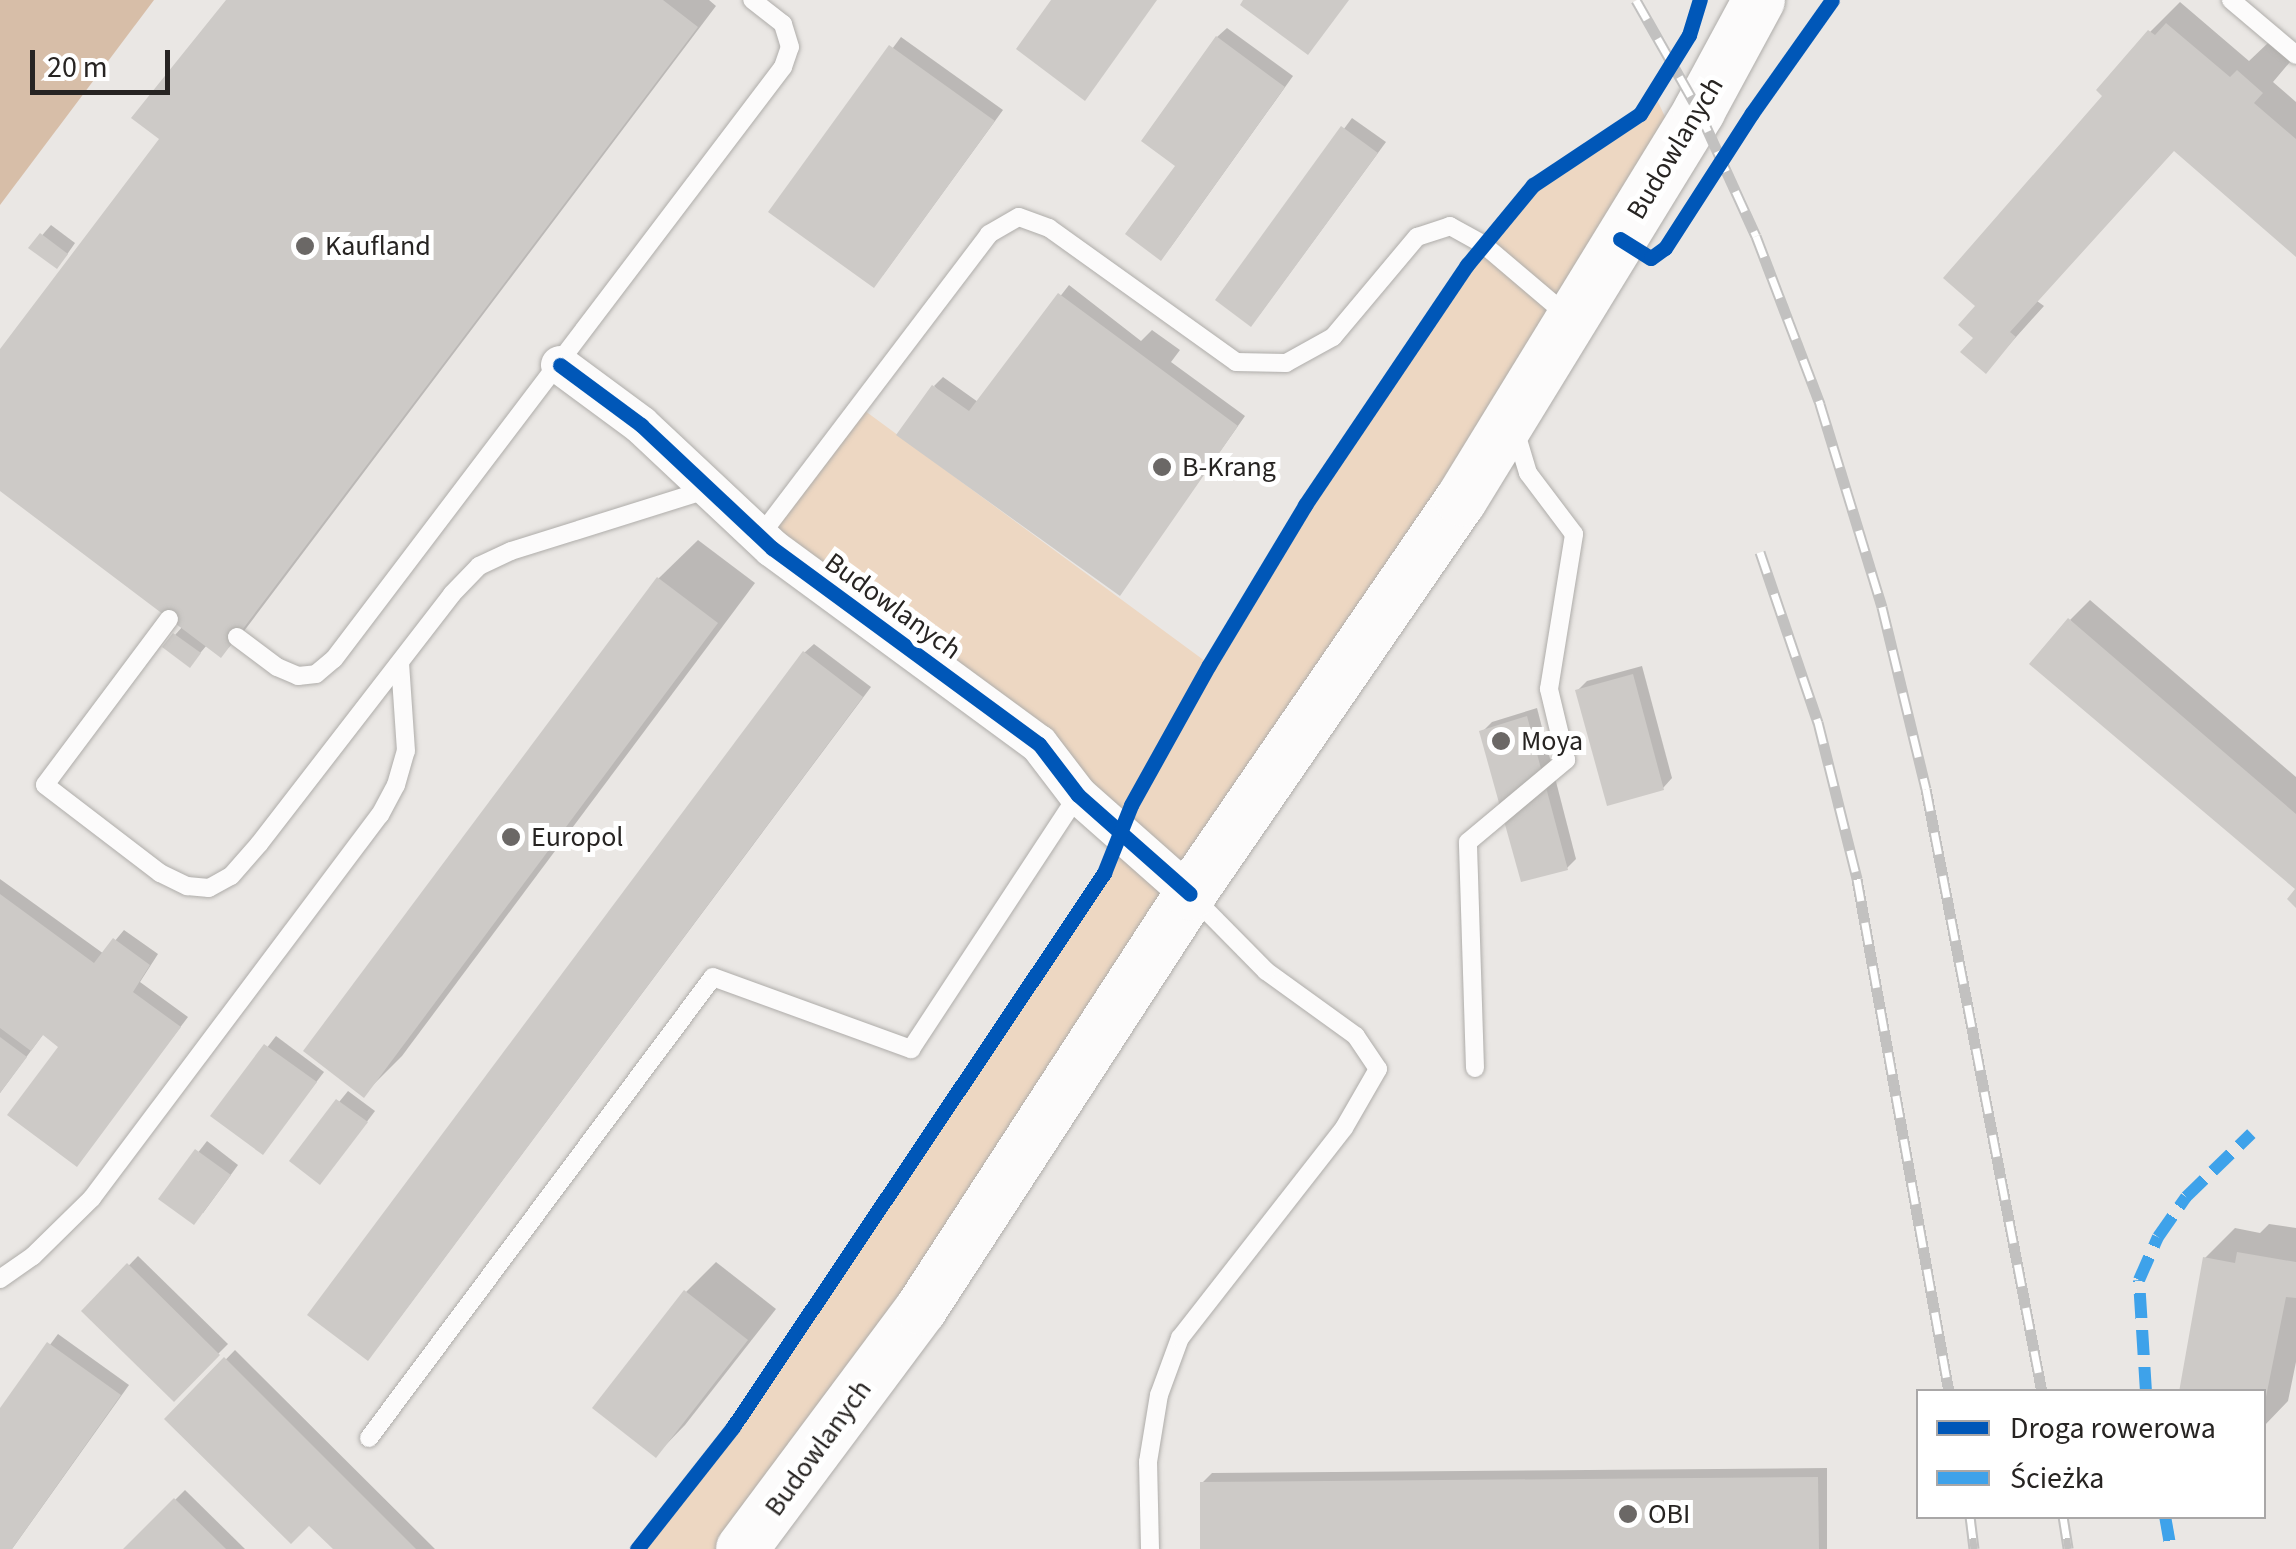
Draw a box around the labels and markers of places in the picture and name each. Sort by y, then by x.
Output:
place label: Kaufland [325,229,431,263]
marker: Kaufland [294,235,316,257]
place label: B-Krang [1182,450,1276,484]
marker: B-Krang [1151,456,1173,478]
place label: Moya [1521,724,1583,758]
marker: Moya [1490,730,1512,752]
place label: Europol [531,820,623,854]
marker: Europol [500,826,522,848]
place label: OBI [1648,1497,1690,1531]
marker: OBI [1617,1503,1639,1525]

